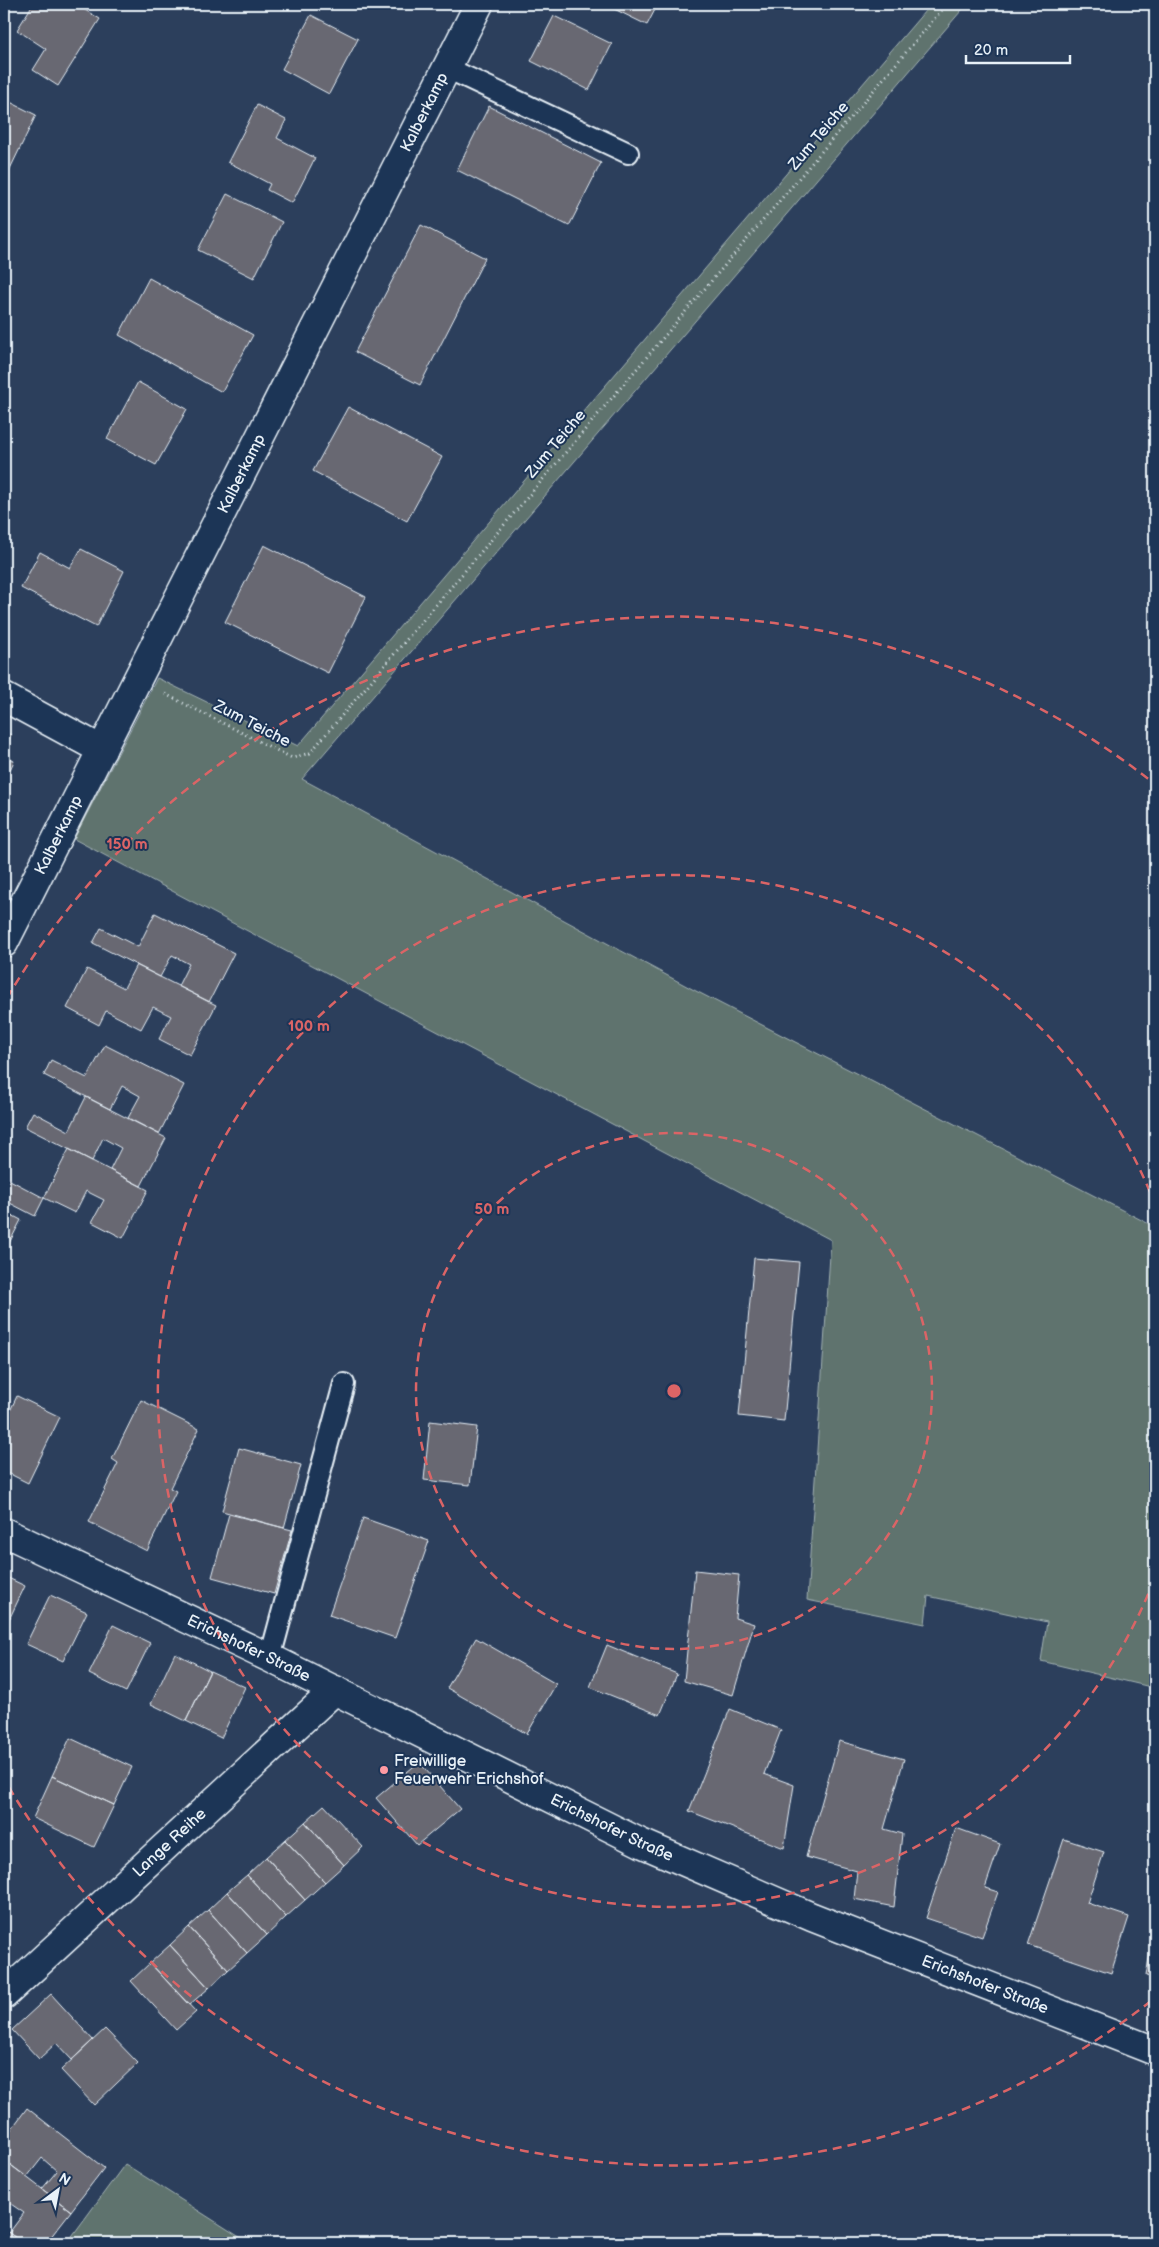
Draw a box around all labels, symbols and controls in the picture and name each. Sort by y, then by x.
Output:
scale bar [966,32,1070,64]
text: 20 m [974,41,1008,60]
street label: Kalberkamp [396,69,452,155]
street label: Zum Teiche [784,98,853,175]
street label: Zum Teiche [521,406,590,483]
street label: Kalberkamp [213,431,269,516]
street label: Zum Teiche [210,696,294,752]
street label: Kalberkamp [31,792,87,878]
text: 150 m [106,835,148,854]
text: 100 m [288,1017,330,1036]
text: 50 m [475,1200,510,1219]
centre of rings [665,1382,683,1400]
street label: Erichshofer Straße [184,1611,314,1686]
place label: Freiwillige Feuerwehr Erichshof [394,1752,544,1789]
marker: Freiwillige Feuerwehr Erichshof [378,1764,390,1776]
street label: Erichshofer Straße [547,1790,677,1866]
street label: Lange Reihe [129,1804,210,1881]
street label: Erichshofer Straße [919,1951,1052,2018]
north arrow [32,2164,82,2214]
text: N [56,2169,74,2189]

